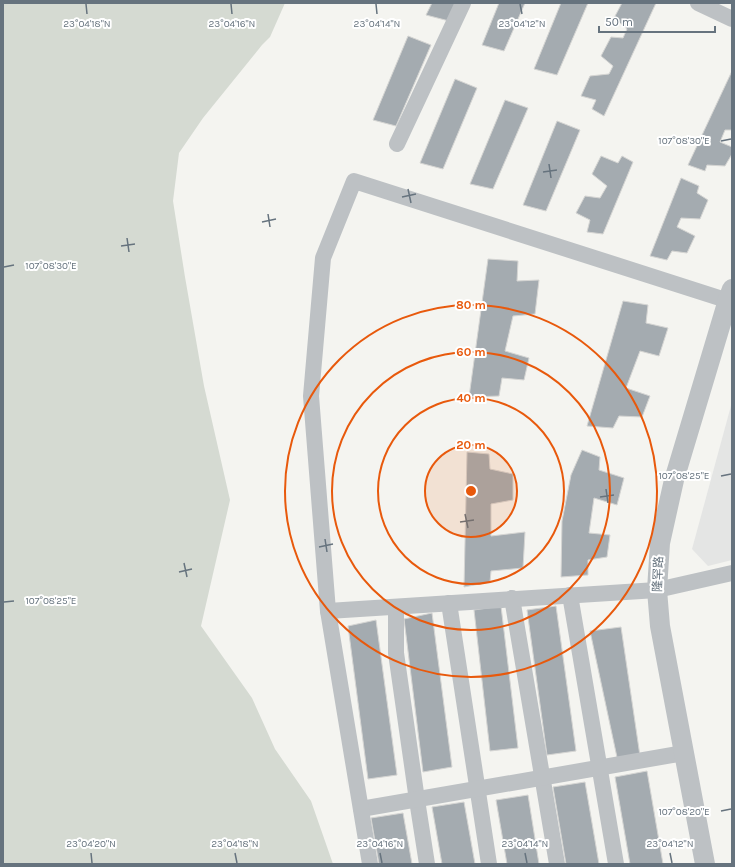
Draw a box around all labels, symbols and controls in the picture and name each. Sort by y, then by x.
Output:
scale bar [599,8,715,34]
text: 50 m [605,15,633,29]
text: 23°04'18"N [63,18,111,30]
text: 23°04'16"N [209,18,255,30]
text: 23°04'14"N [354,18,400,30]
text: 23°04'12"N [499,18,545,30]
text: 107°08'30"E [658,135,710,147]
text: 107°08'30"E [25,260,77,272]
text: 80 m [456,298,486,312]
text: 60 m [456,345,486,359]
text: 40 m [456,391,486,405]
text: 20 m [456,438,486,452]
text: 107°08'25"E [659,470,709,482]
centre of rings [464,484,478,498]
street label: 隆罕路 [650,556,666,592]
text: 107°08'25"E [26,595,76,607]
text: 107°08'20"E [658,806,710,818]
text: 23°04'20"N [66,838,116,850]
text: 23°04'18"N [211,838,259,850]
text: 23°04'16"N [357,838,403,850]
text: 23°04'14"N [502,838,548,850]
text: 23°04'12"N [647,838,693,850]

